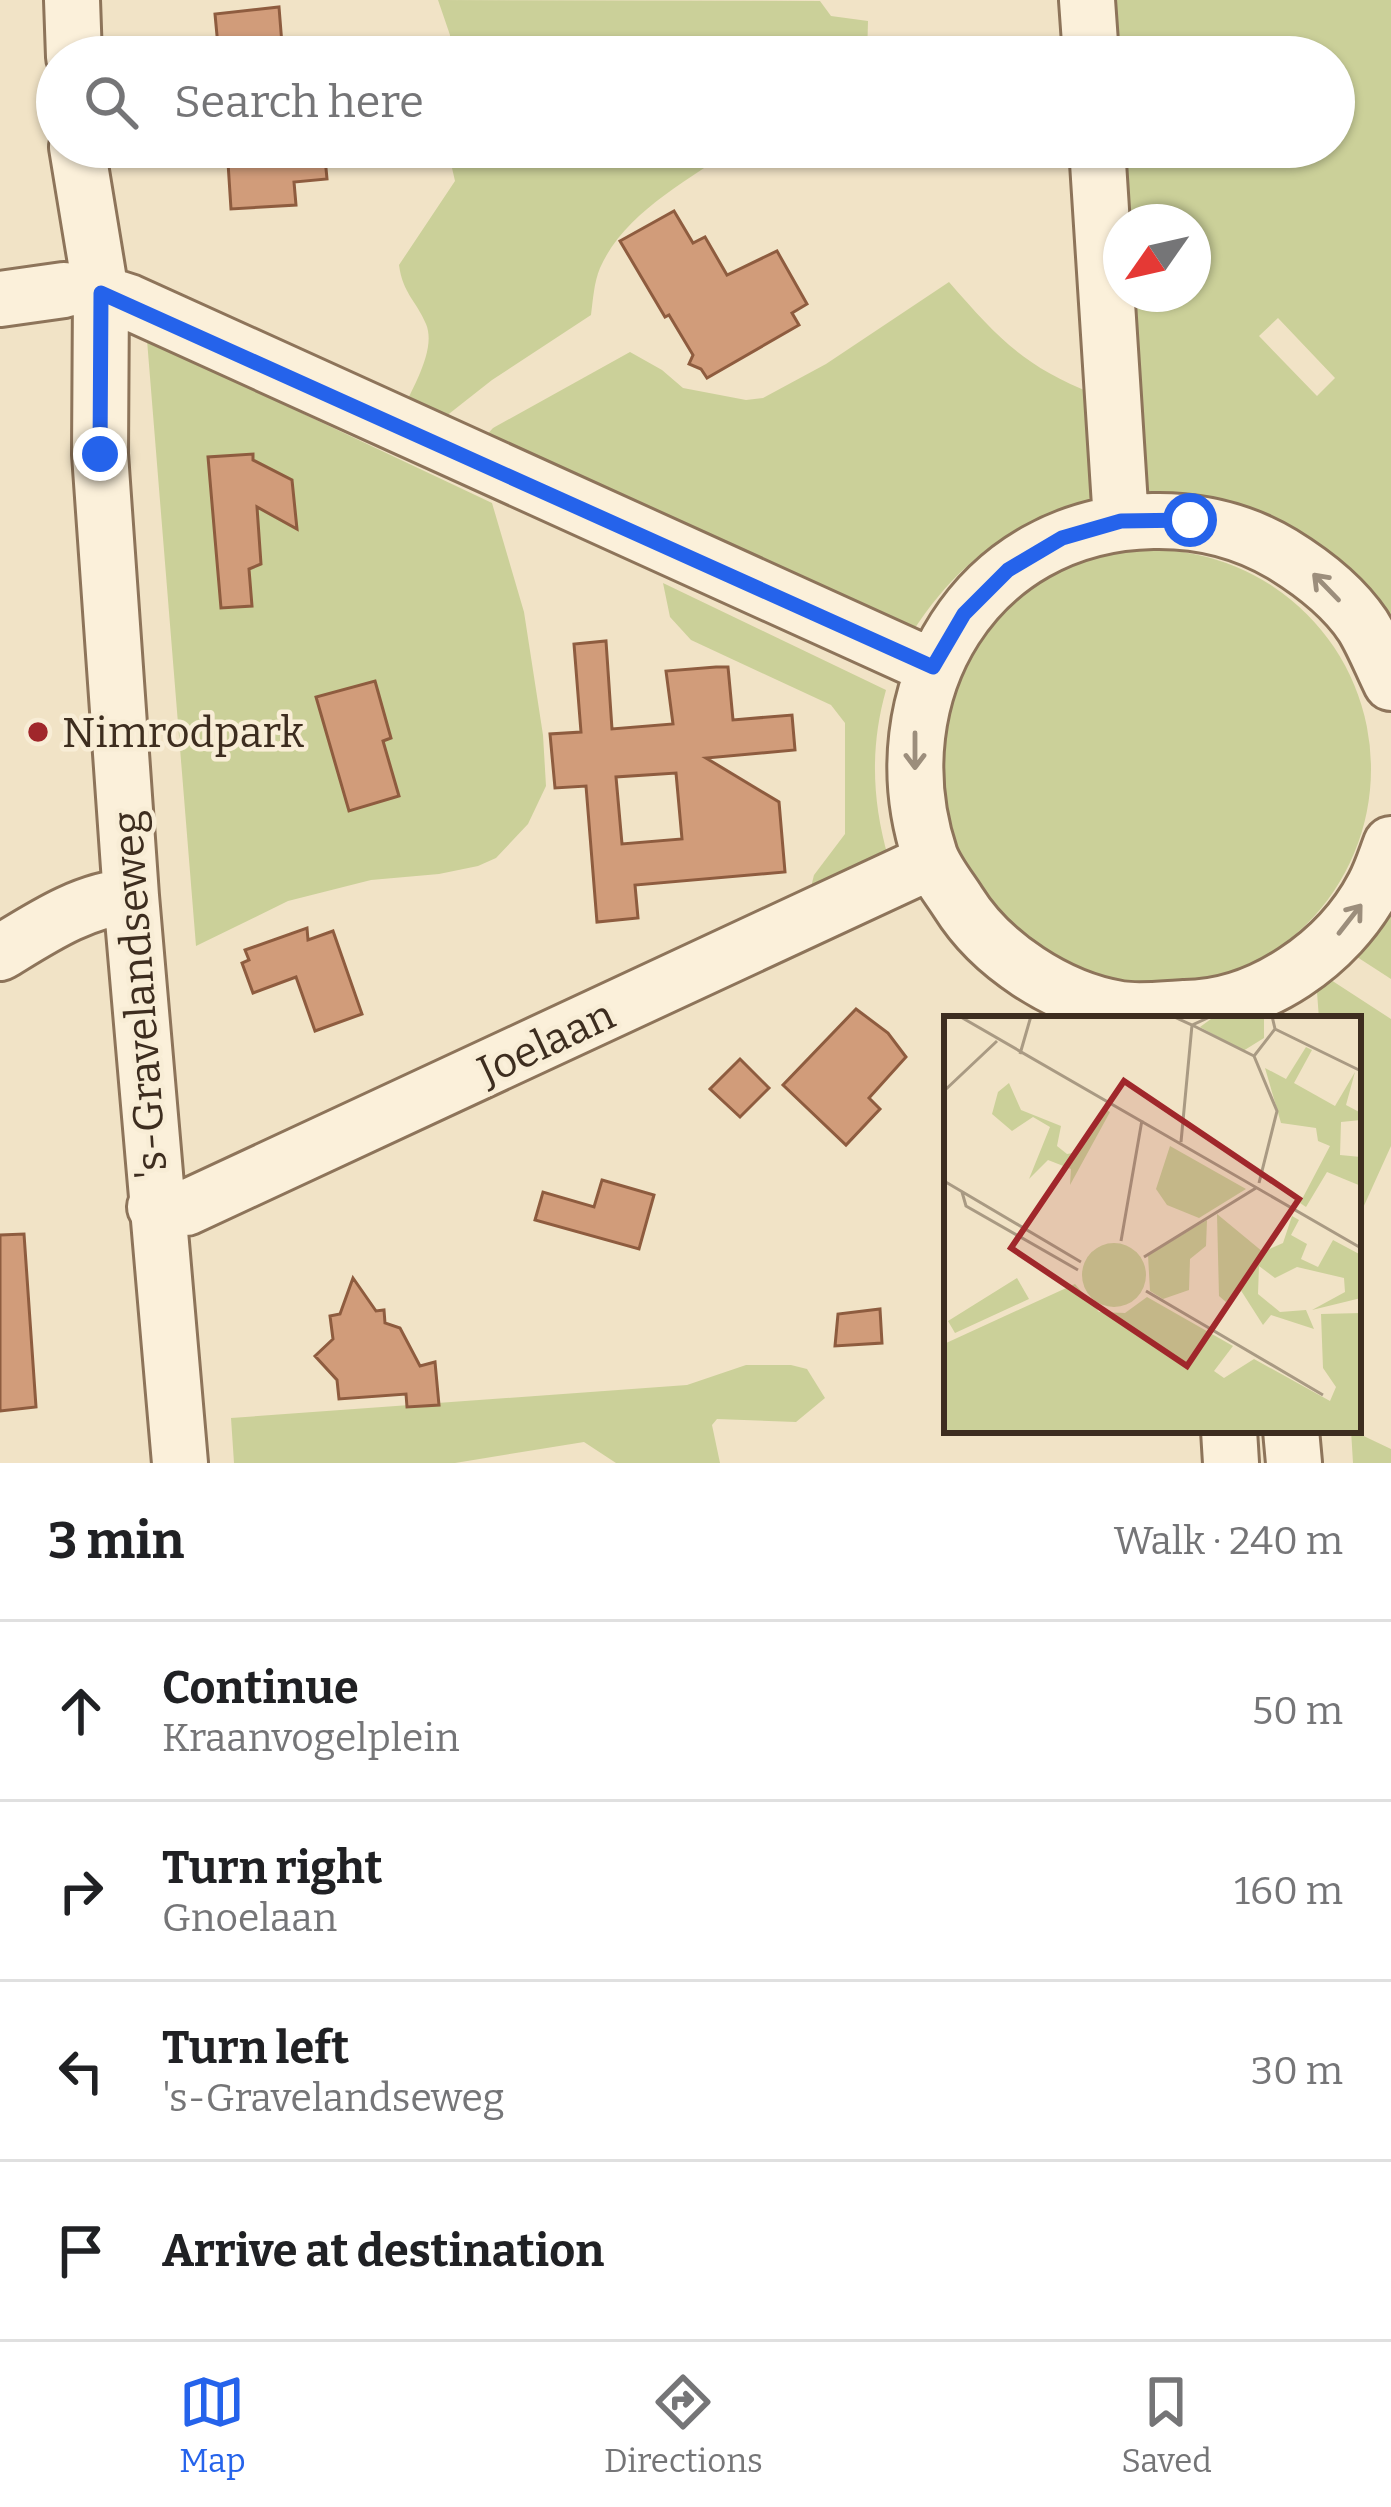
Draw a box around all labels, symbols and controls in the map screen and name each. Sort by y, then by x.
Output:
search box [36,36,1355,168]
icon: search [78,69,144,135]
text: Search here [174,75,424,129]
north arrow [1103,204,1211,312]
route end [73,427,127,481]
route start [1163,493,1217,547]
one-way arrow [1313,573,1341,602]
place label: Nimrodpark [62,708,304,758]
marker: Nimrodpark [25,719,51,745]
one-way arrow [904,731,926,770]
street label: 's-Gravelandseweg [102,809,178,1181]
one-way arrow [1336,903,1363,935]
street label: Joelaan [469,990,622,1097]
inset map [944,1016,1361,1433]
text: 3 min [48,1510,184,1572]
text: Walk · 240 m [1114,1518,1343,1564]
text: Continue [162,1661,359,1715]
icon: ahead [48,1678,114,1744]
text: 50 m [1252,1688,1343,1734]
text: Kraanvogelplein [162,1715,460,1761]
text: Turn right [162,1841,382,1895]
icon: right [48,1858,114,1924]
text: 160 m [1234,1868,1343,1914]
text: Gnoelaan [162,1895,337,1941]
text: Turn left [162,2021,349,2075]
icon: left [48,2038,114,2104]
text: 30 m [1251,2048,1343,2094]
text: 's-Gravelandseweg [162,2075,505,2121]
icon: arrive [48,2218,114,2284]
text: Arrive at destination [162,2224,604,2278]
tab: Map [179,2369,246,2481]
tab: Directions [604,2369,763,2481]
tab: Saved [1121,2369,1212,2481]

